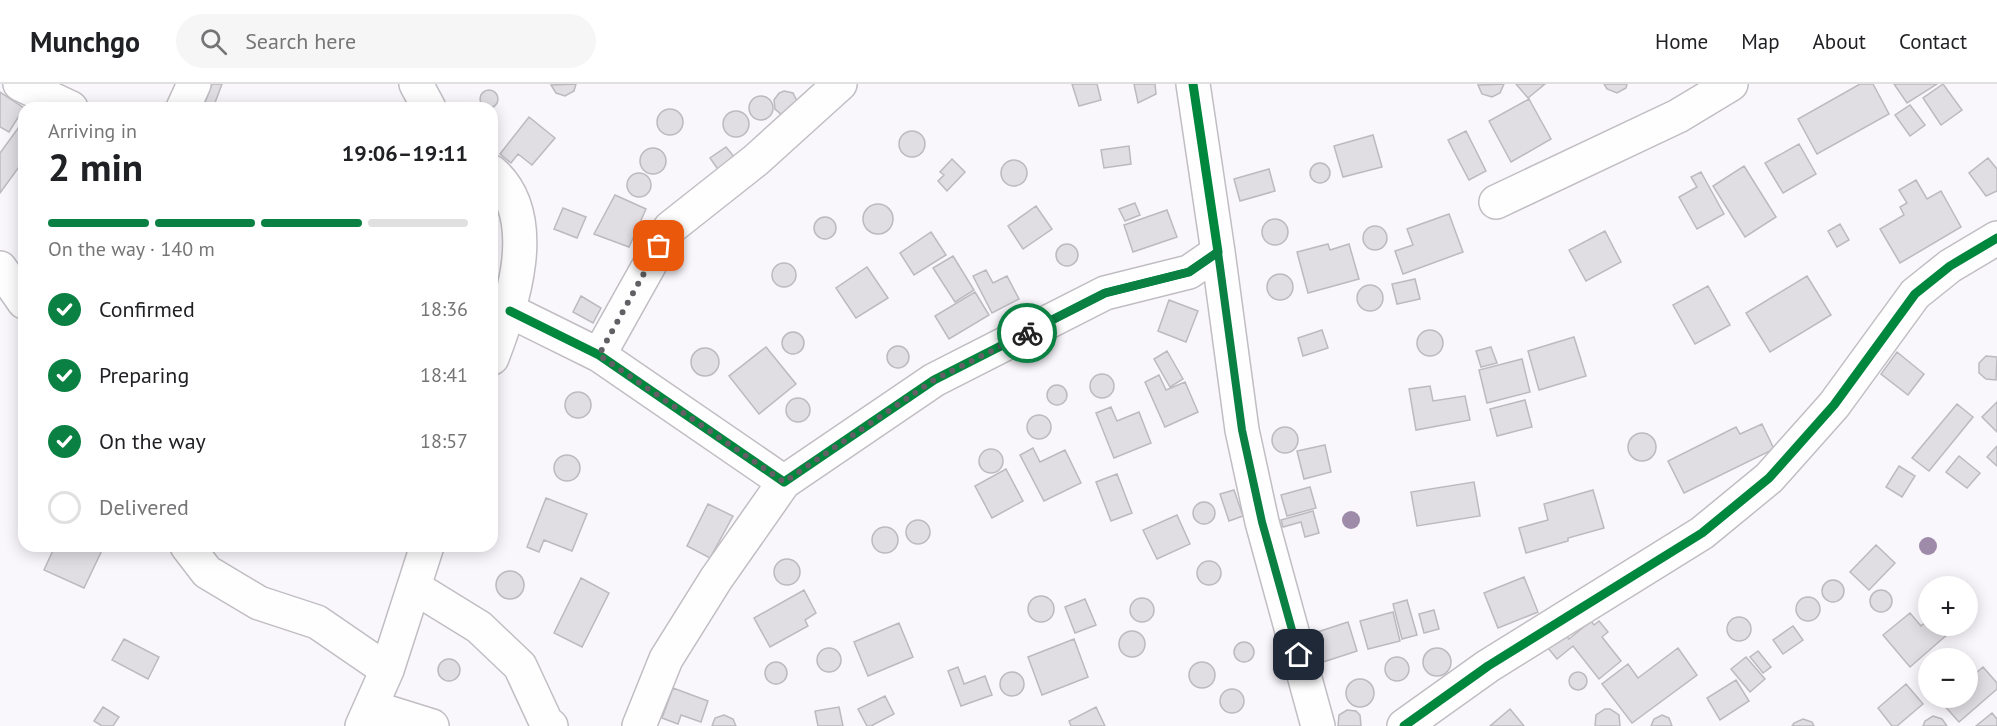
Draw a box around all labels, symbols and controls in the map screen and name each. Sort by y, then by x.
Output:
search box [176,14,596,68]
text: Munchgo [30,23,140,60]
icon: search [197,25,230,58]
text: Search here [245,27,356,55]
text: Home [1655,28,1708,55]
text: Map [1741,28,1780,55]
text: About [1813,28,1866,55]
text: Contact [1899,28,1967,55]
text: Arriving in [48,118,137,144]
text: 19:06–19:11 [342,139,468,167]
text: 2 min [48,141,143,192]
pin [633,220,684,271]
icon: bag [642,229,675,262]
text: On the way · 140 m [48,236,215,262]
icon: check [48,293,81,326]
text: Confirmed [99,295,195,323]
text: 18:36 [420,296,468,322]
courier [997,303,1057,363]
icon: bike [1011,317,1044,350]
icon: check [48,359,81,392]
text: Preparing [99,361,189,389]
text: 18:41 [420,362,468,388]
icon: check [48,425,81,458]
text: On the way [99,427,206,455]
text: 18:57 [420,428,468,454]
text: Delivered [99,493,189,521]
map controls [1918,576,1978,708]
button: + [1918,576,1978,636]
pin [1273,629,1324,680]
icon: home [1282,638,1315,671]
button: − [1918,648,1978,708]

